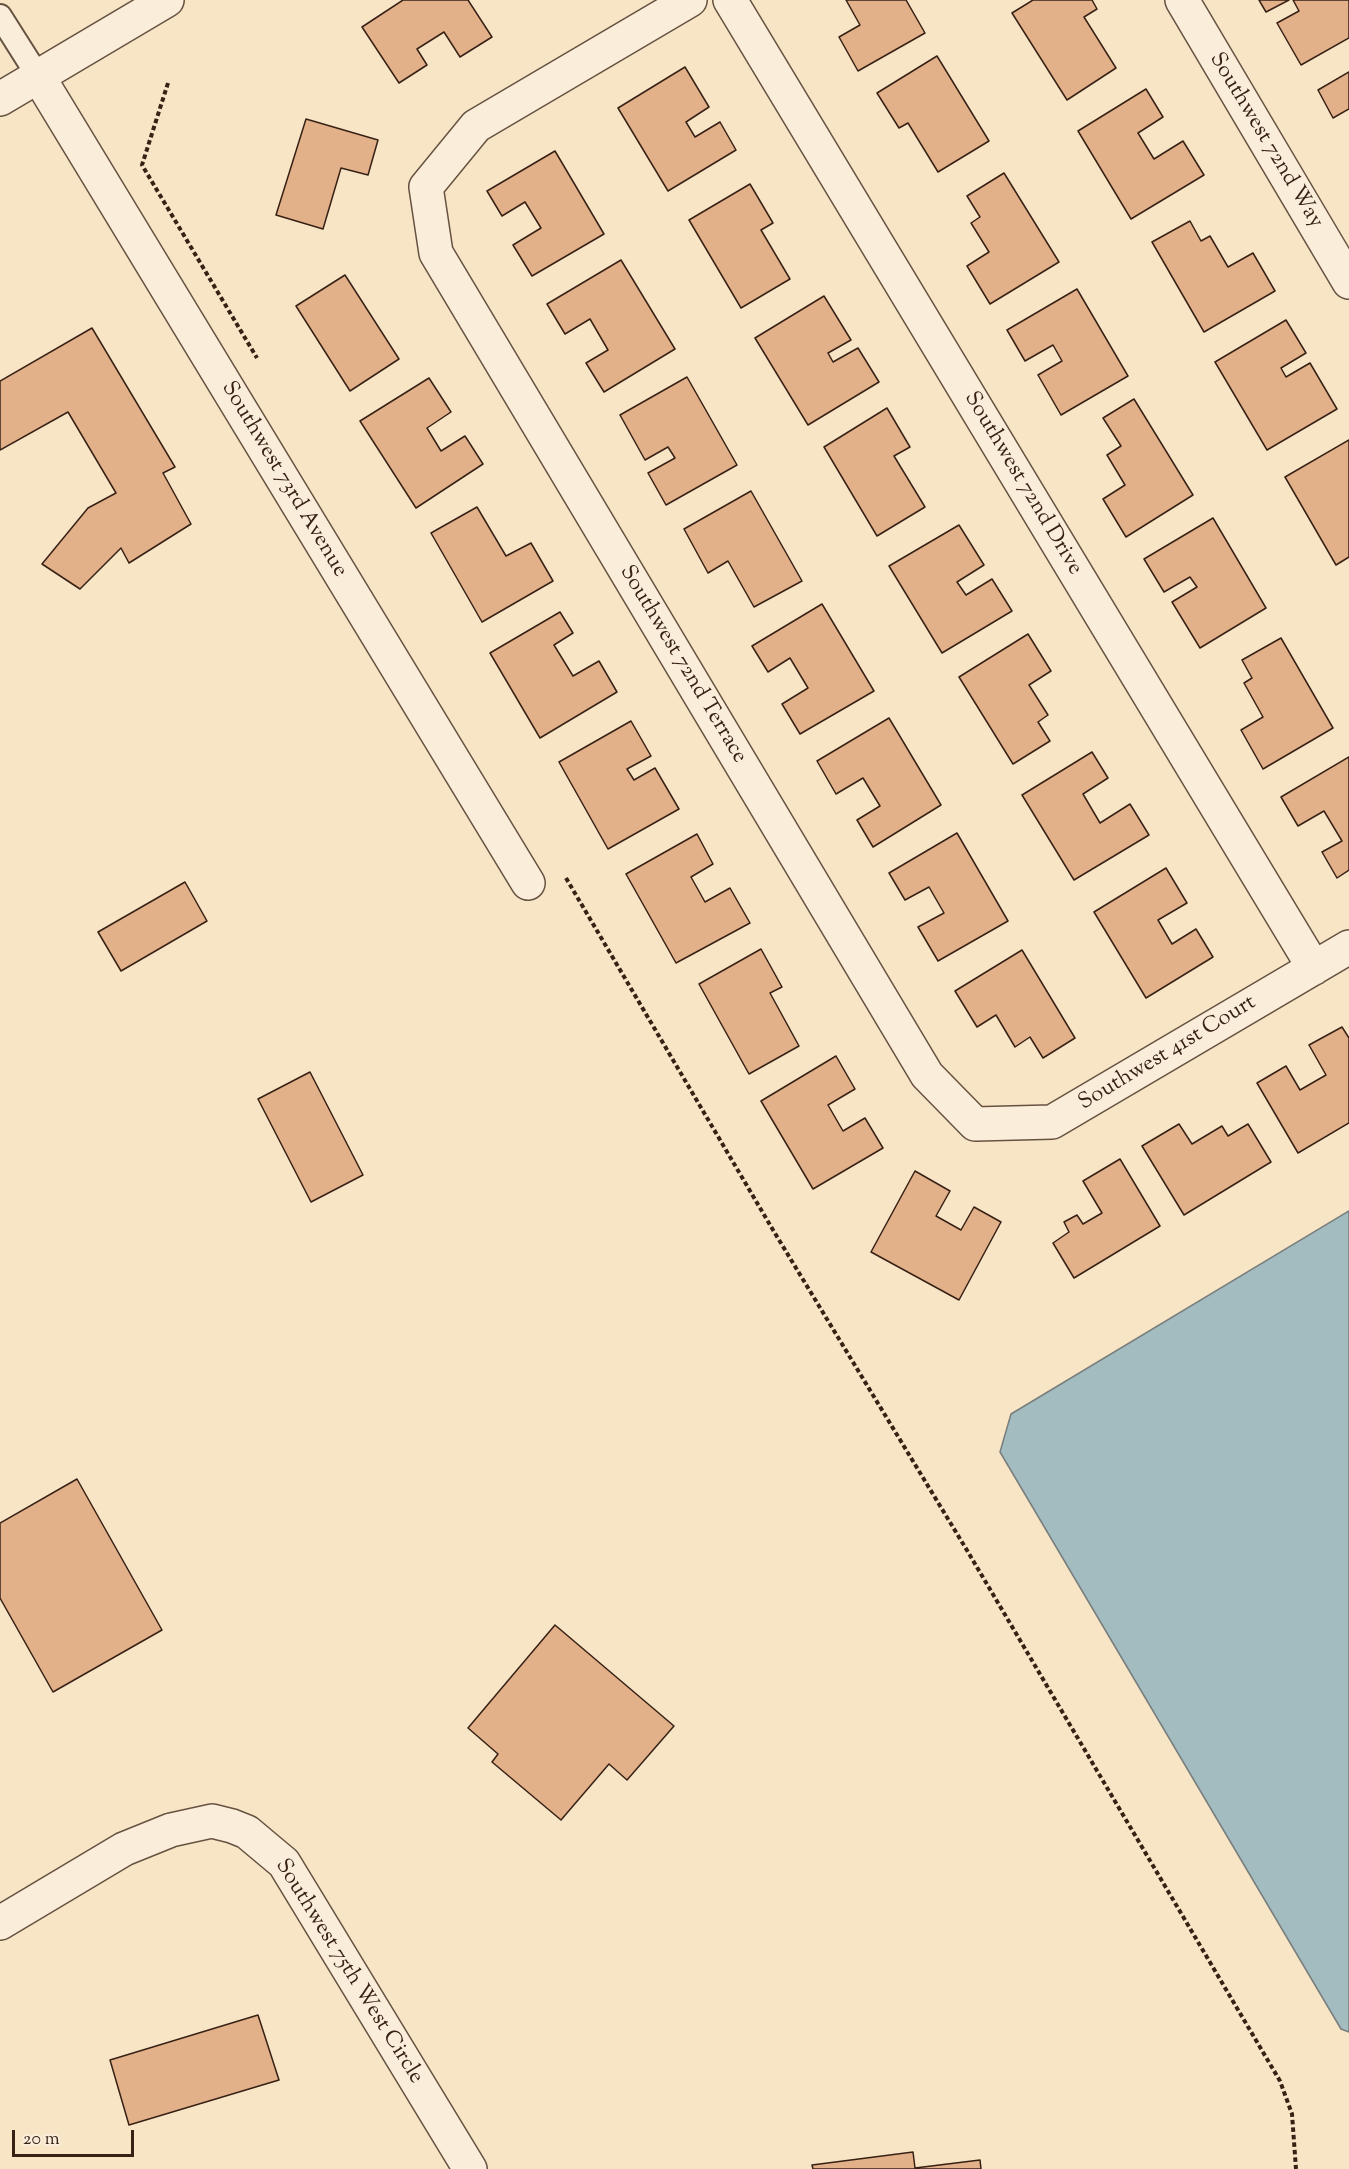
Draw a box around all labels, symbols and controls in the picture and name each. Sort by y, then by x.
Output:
street label: Southwest 72nd Way [1202,49,1328,233]
street label: Southwest 73rd Avenue [214,377,352,583]
street label: Southwest 72nd Drive [957,388,1087,580]
street label: Southwest 72nd Terrace [612,561,752,769]
street label: Southwest 41st Court [1075,991,1261,1117]
street label: Southwest 75th West Circle [268,1855,428,2089]
scale bar [15,2118,136,2156]
text: 20 m [23,2127,60,2153]

